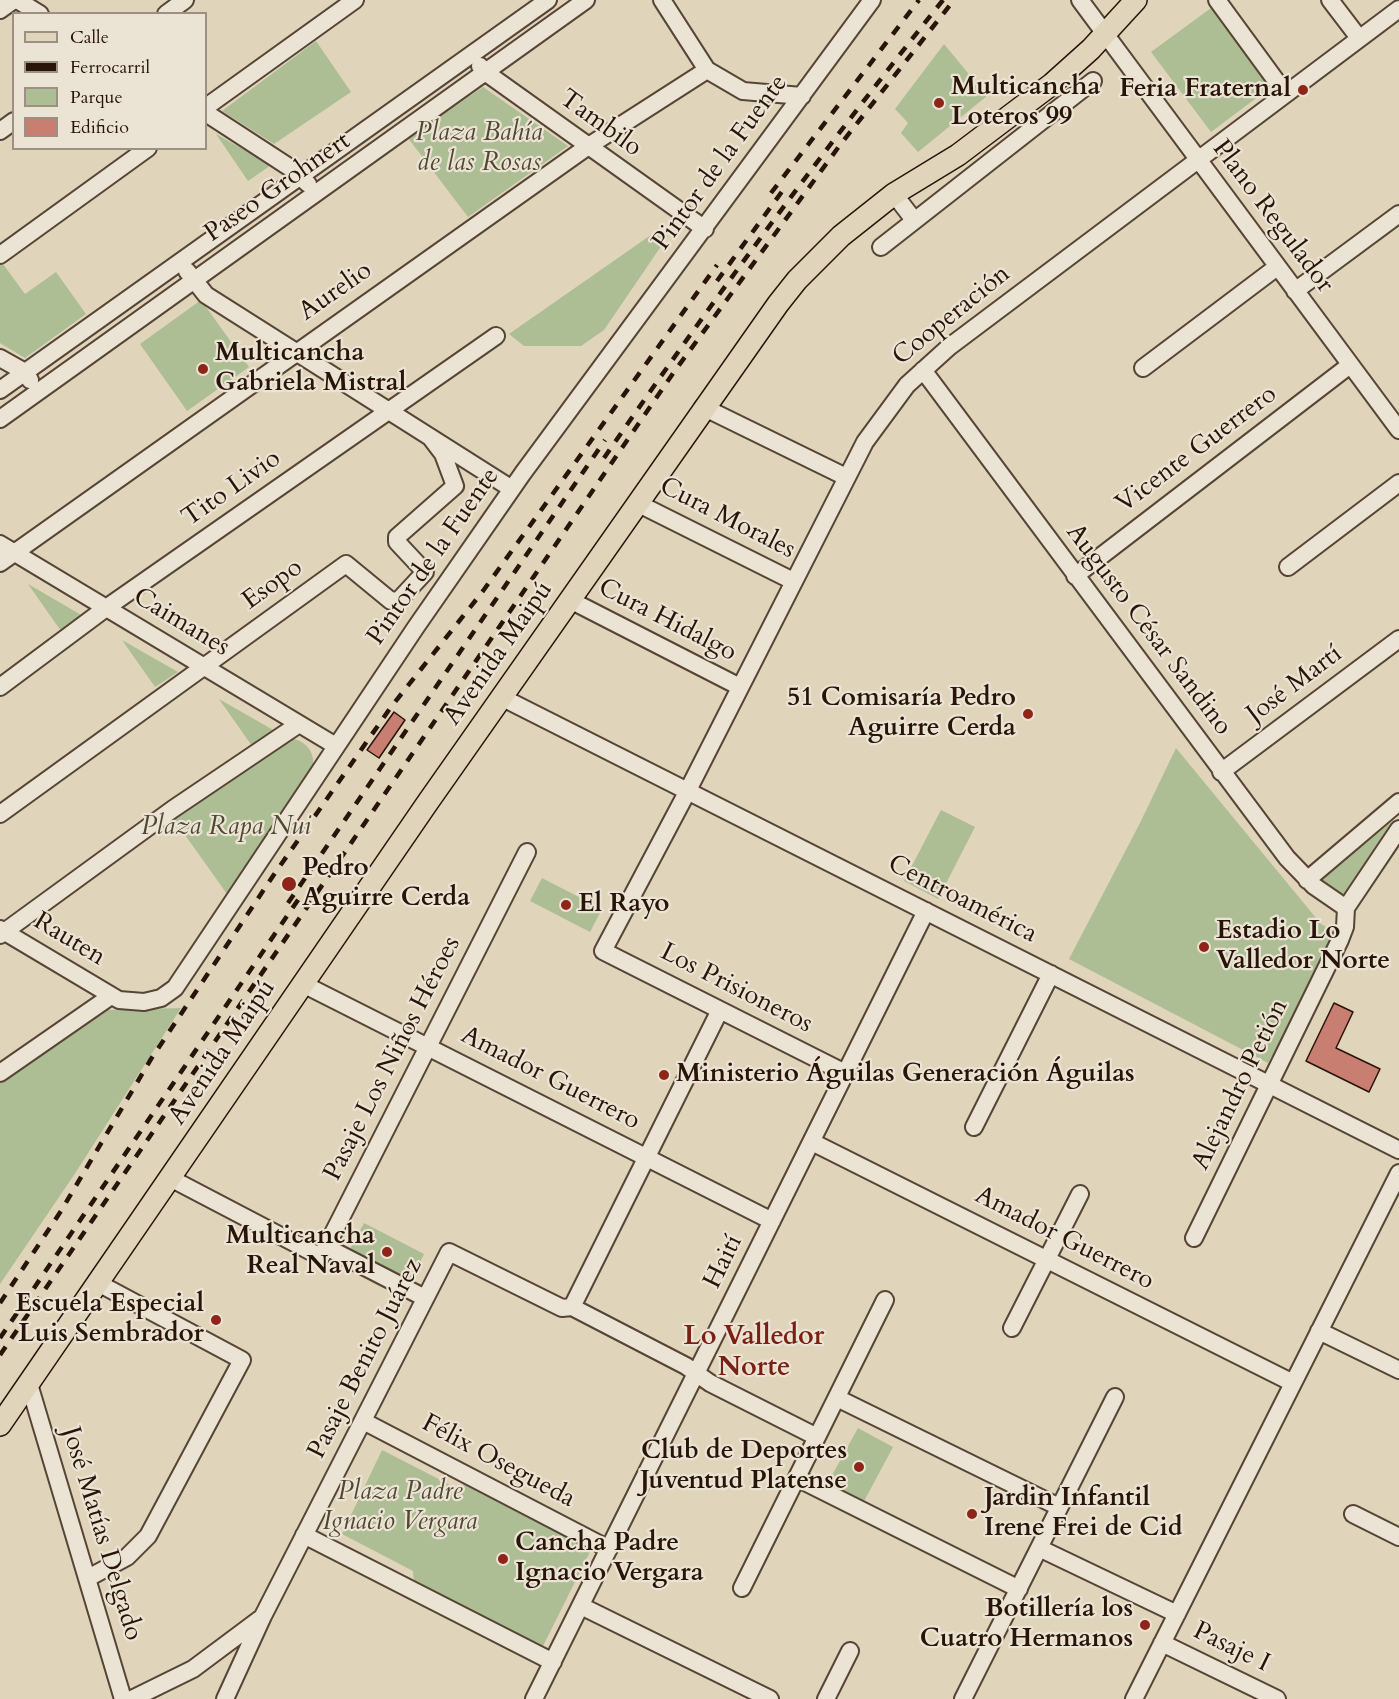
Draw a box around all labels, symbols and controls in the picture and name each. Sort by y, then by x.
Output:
legend [12,12,207,150]
text: Calle [70,25,109,50]
text: Ferrocarril [70,55,150,80]
street label: Pintor de la Fuente [647,69,795,257]
place label: Multicancha Loteros 99 [951,72,1100,134]
place label: Feria Fraternal [1119,74,1291,106]
marker: Feria Fraternal [1296,83,1310,97]
street label: Tambilo [553,84,647,164]
text: Parque [70,85,123,110]
marker: Multicancha Loteros 99 [932,96,946,110]
text: Edificio [70,115,129,140]
park label: Plaza Bahía de las Rosas [415,118,543,180]
street label: Paseo Grohnert [199,126,357,250]
street label: Plano Regulador [1204,135,1340,299]
street label: Aurelio [293,256,379,328]
street label: Cooperación [887,259,1017,373]
place label: Multicancha Gabriela Mistral [215,338,406,400]
marker: Multicancha Gabriela Mistral [196,362,210,376]
street label: Vicente Guerrero [1111,380,1283,520]
street label: Tito Livio [177,444,287,534]
street label: Pintor de la Fuente [361,462,507,652]
street label: Cura Morales [654,471,800,567]
street label: Augusto César Sandino [1058,518,1238,742]
street label: Esopo [237,553,309,617]
street label: Cura Hidalgo [593,573,741,669]
street label: Avenida Maipú [438,576,560,732]
street label: Caimanes [127,582,235,664]
street label: José Martí [1241,639,1349,731]
place label: 51 Comisaría Pedro Aguirre Cerda [787,683,1016,744]
marker: 51 Comisaría Pedro Aguirre Cerda [1021,707,1035,721]
park label: Plaza Rapa Nui [141,812,311,844]
street label: Centroamérica [882,849,1042,951]
place label: Pedro Aguirre Cerda [302,853,470,915]
marker: Pedro Aguirre Cerda [280,875,298,893]
place label: El Rayo [578,889,670,921]
marker: El Rayo [559,898,573,912]
street label: Rauten [27,906,111,974]
place label: Estadio Lo Valledor Norte [1216,916,1390,978]
street label: Pasaje Los Niños Héroes [318,932,468,1186]
street label: Los Prisioneros [655,937,817,1041]
marker: Estadio Lo Valledor Norte [1197,940,1211,954]
street label: Avenida Maipú [163,974,283,1132]
street label: Alejandro Petión [1186,995,1296,1175]
street label: Amador Guerrero [455,1020,645,1138]
place label: Ministerio Águilas Generación Águilas [676,1059,1135,1091]
marker: Ministerio Águilas Generación Águilas [657,1068,671,1082]
street label: Amador Guerrero [969,1180,1159,1298]
place label: Multicancha Real Naval [226,1221,375,1282]
street label: Haití [698,1230,750,1294]
marker: Multicancha Real Naval [380,1245,394,1259]
street label: Pasaje Benito Juárez [302,1254,430,1464]
place label: Escuela Especial Luis Sembrador [15,1289,204,1350]
marker: Escuela Especial Luis Sembrador [209,1313,223,1327]
district label: Lo Valledor Norte [684,1322,824,1385]
street label: Félix Osegueda [416,1409,580,1515]
street label: José Matías Delgado [54,1423,148,1645]
place label: Club de Deportes Juventud Platense [640,1436,847,1498]
marker: Club de Deportes Juventud Platense [852,1460,866,1474]
park label: Plaza Padre Ignacio Vergara [323,1477,477,1538]
place label: Jardin Infantil Irene Frei de Cid [984,1483,1183,1544]
marker: Jardin Infantil Irene Frei de Cid [965,1507,979,1521]
place label: Cancha Padre Ignacio Vergara [515,1528,704,1589]
marker: Cancha Padre Ignacio Vergara [496,1552,510,1566]
place label: Botillería los Cuatro Hermanos [920,1594,1133,1655]
street label: Pasaje I [1188,1616,1274,1680]
marker: Botillería los Cuatro Hermanos [1138,1618,1152,1632]

